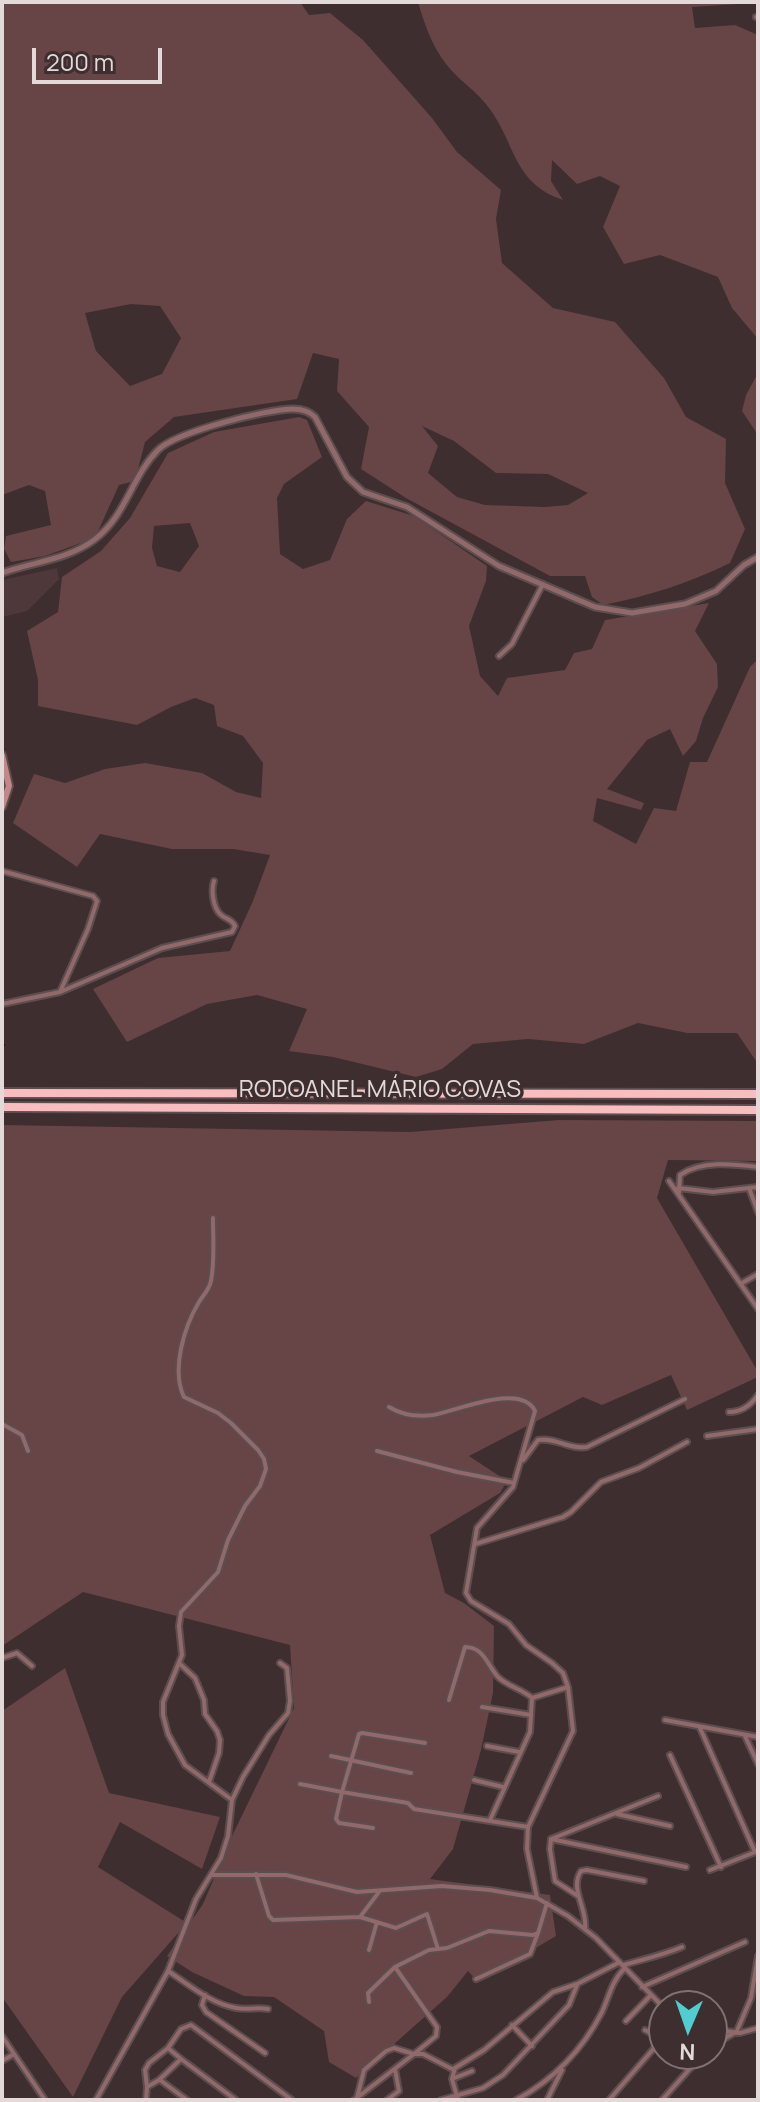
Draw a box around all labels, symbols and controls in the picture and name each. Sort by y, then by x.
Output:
scale bar [36,32,166,82]
text: 200 m [46,45,114,78]
street label: RODOANEL MÁRIO COVAS [239,1076,521,1104]
north arrow [648,1990,728,2070]
text: N [679,2037,696,2067]

